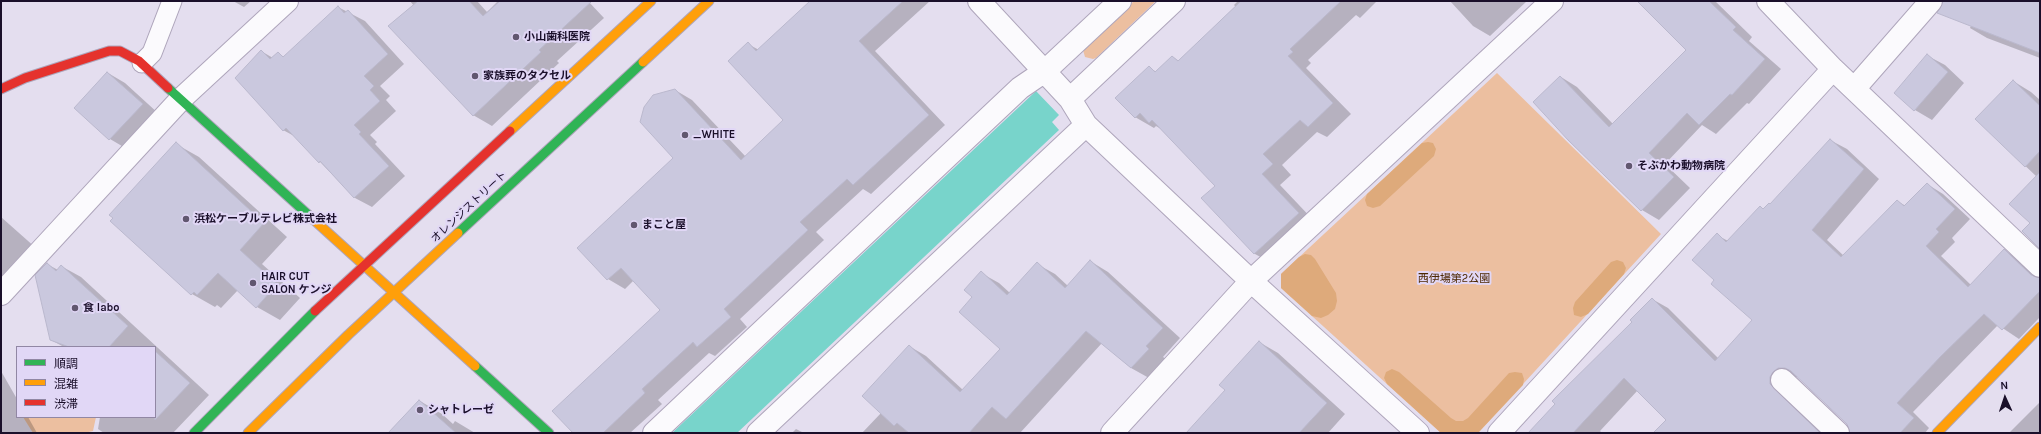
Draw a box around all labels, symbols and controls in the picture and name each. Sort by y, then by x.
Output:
place label: 小山歯科医院 [524,30,590,44]
marker: 小山歯科医院 [511,32,521,42]
place label: 家族葬のタクセル [483,69,571,83]
marker: 家族葬のタクセル [470,71,480,81]
place label: _WHITE [693,128,735,142]
marker: _WHITE [680,130,690,140]
place label: そぶかわ動物病院 [1637,159,1725,173]
marker: そぶかわ動物病院 [1624,161,1634,171]
street label: オレンジストリート [428,168,510,246]
place label: 浜松ケーブルテレビ株式会社 [194,212,337,226]
marker: 浜松ケーブルテレビ株式会社 [181,214,191,224]
place label: まこと屋 [642,218,686,232]
marker: まこと屋 [629,220,639,230]
place label: HAIR CUT SALON ケンジ [261,270,332,296]
park label: 西伊場第2公園 [1418,272,1490,286]
marker: HAIR CUT SALON ケンジ [248,278,258,288]
place label: 食 labo [83,301,120,315]
marker: 食 labo [70,303,80,313]
legend [16,346,156,418]
text: 順調 [54,357,78,371]
text: 混雑 [54,377,78,391]
north arrow [1985,378,2025,418]
text: N [2000,379,2009,392]
text: 渋滞 [54,397,78,411]
place label: シャトレーゼ [428,403,494,417]
marker: シャトレーゼ [415,405,425,415]

